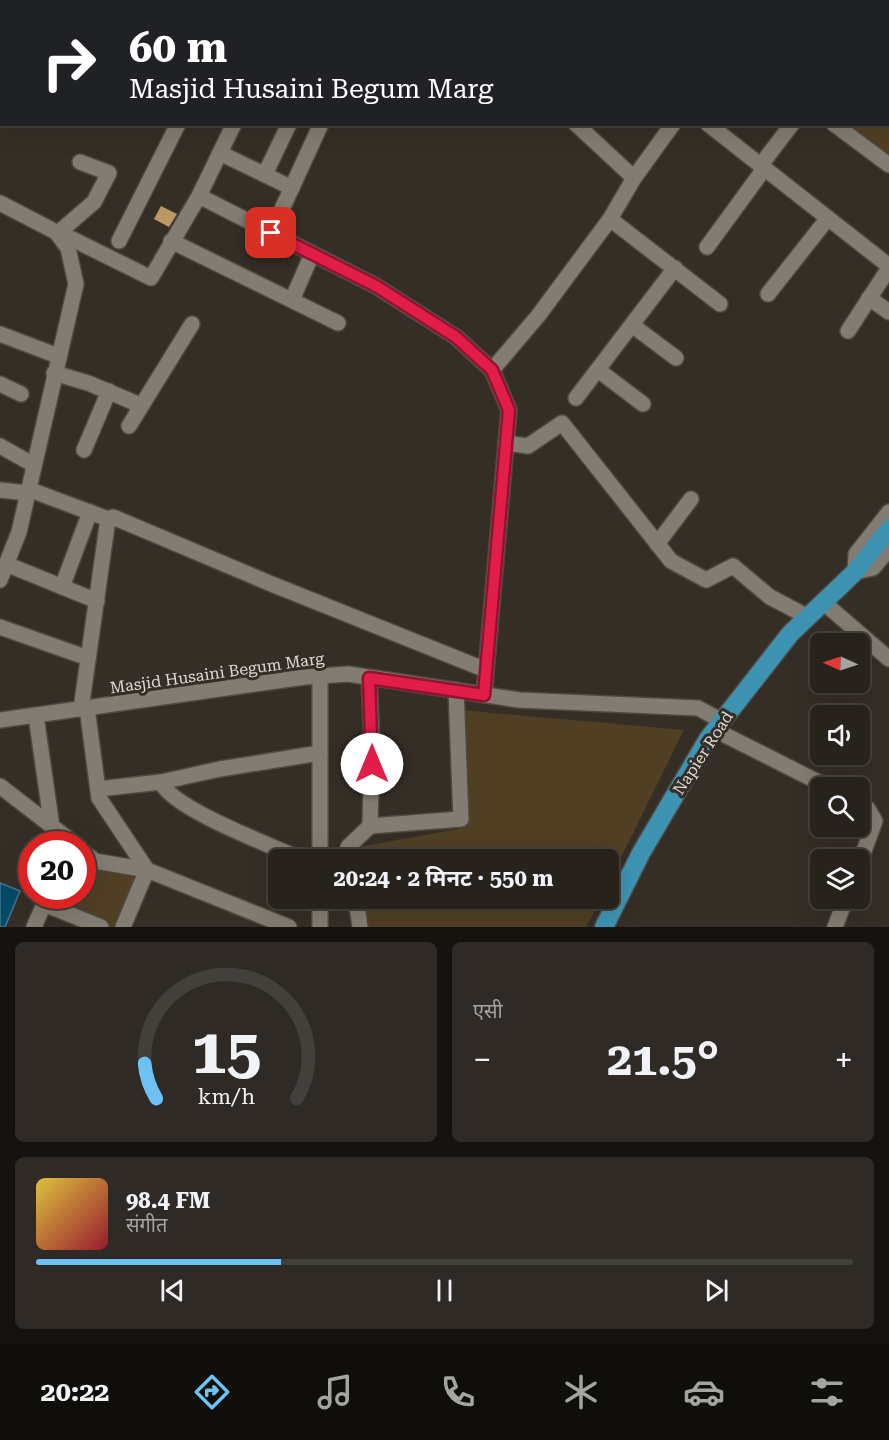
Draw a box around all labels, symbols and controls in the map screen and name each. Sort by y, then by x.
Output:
text: 60 m [129,23,227,72]
icon: right [30,24,108,102]
text: Masjid Husaini Begum Marg [129,73,493,105]
pin [245,207,296,258]
icon: arrive [254,216,287,249]
north arrow [810,633,870,693]
map controls [810,633,870,909]
street label: Masjid Husaini Begum Marg [109,648,326,697]
button: sound [810,705,870,765]
street label: Napier Road [669,708,737,798]
position arrow [340,732,404,796]
button: search [810,777,870,837]
speed limit sign: 20 [18,831,96,909]
button: layers [810,849,870,909]
text: 20:24 · 2 मिनट · 550 m [334,866,553,891]
text: एसी [473,999,503,1023]
text: 15 [191,1015,261,1088]
text: 21.5° [607,1033,719,1086]
text: − [473,1040,491,1079]
text: + [835,1040,853,1079]
text: km/h [197,1084,255,1109]
text: 98.4 FM [126,1188,210,1213]
text: संगीत [126,1213,167,1237]
icon: previous [156,1274,189,1307]
icon: pause [428,1274,461,1307]
icon: next [700,1274,733,1307]
icon: directions [191,1371,233,1413]
icon: music [314,1371,356,1413]
icon: phone [437,1371,479,1413]
icon: climate [560,1371,602,1413]
icon: car [683,1371,725,1413]
icon: filters [806,1371,848,1413]
text: 20:22 [41,1376,110,1408]

